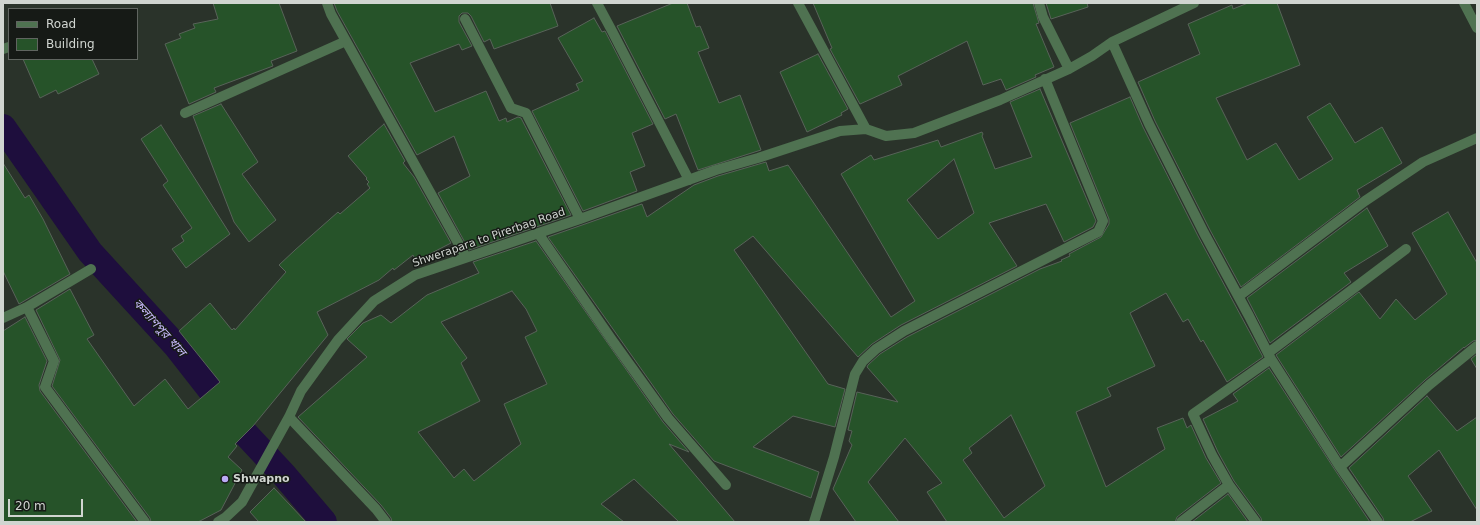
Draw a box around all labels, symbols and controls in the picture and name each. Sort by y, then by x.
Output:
legend [8,8,138,60]
text: Road [46,17,76,31]
text: Building [46,37,95,51]
street label: Shwerapara to Pirerbag Road [411,206,567,270]
water label: কল্যাণপুর খাল [130,297,188,359]
place label: Shwapno [233,472,290,486]
marker: Shwapno [220,474,230,484]
scale bar [10,491,85,517]
text: 20 m [15,499,46,513]

